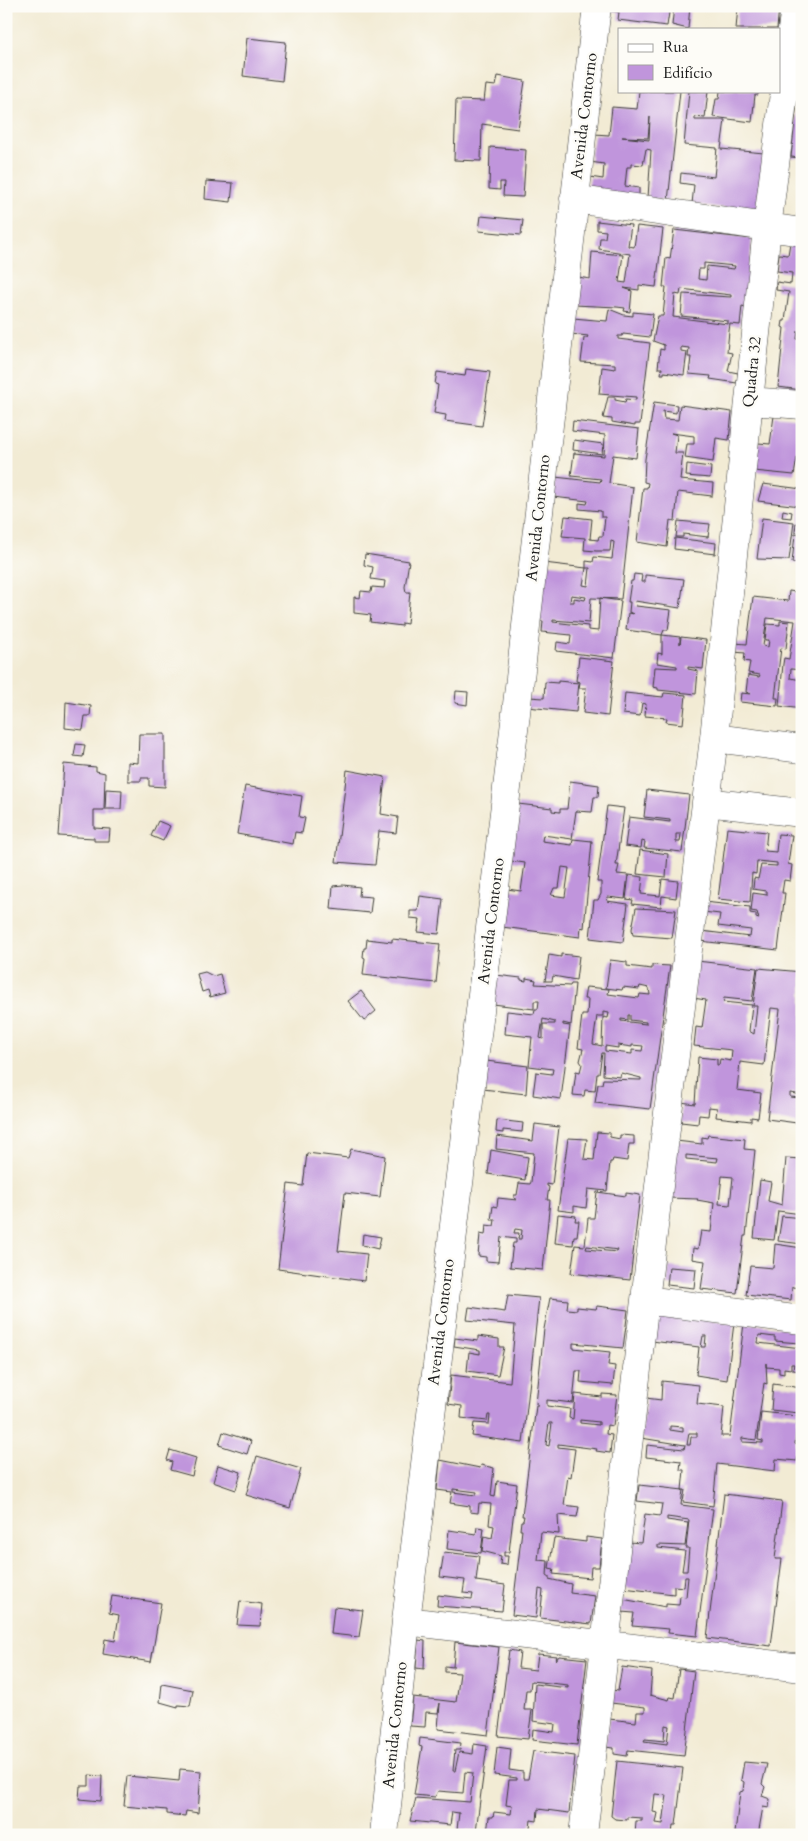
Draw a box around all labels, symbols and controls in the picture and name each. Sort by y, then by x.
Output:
legend [618,28,780,92]
text: Rua [663,37,689,57]
street label: Avenida Contorno [565,51,603,181]
text: Edifício [663,63,712,83]
street label: Quadra 32 [737,335,767,409]
street label: Avenida Contorno [520,453,556,582]
street label: Avenida Contorno [472,856,510,986]
street label: Avenida Contorno [422,1257,460,1387]
street label: Avenida Contorno [377,1660,413,1789]

